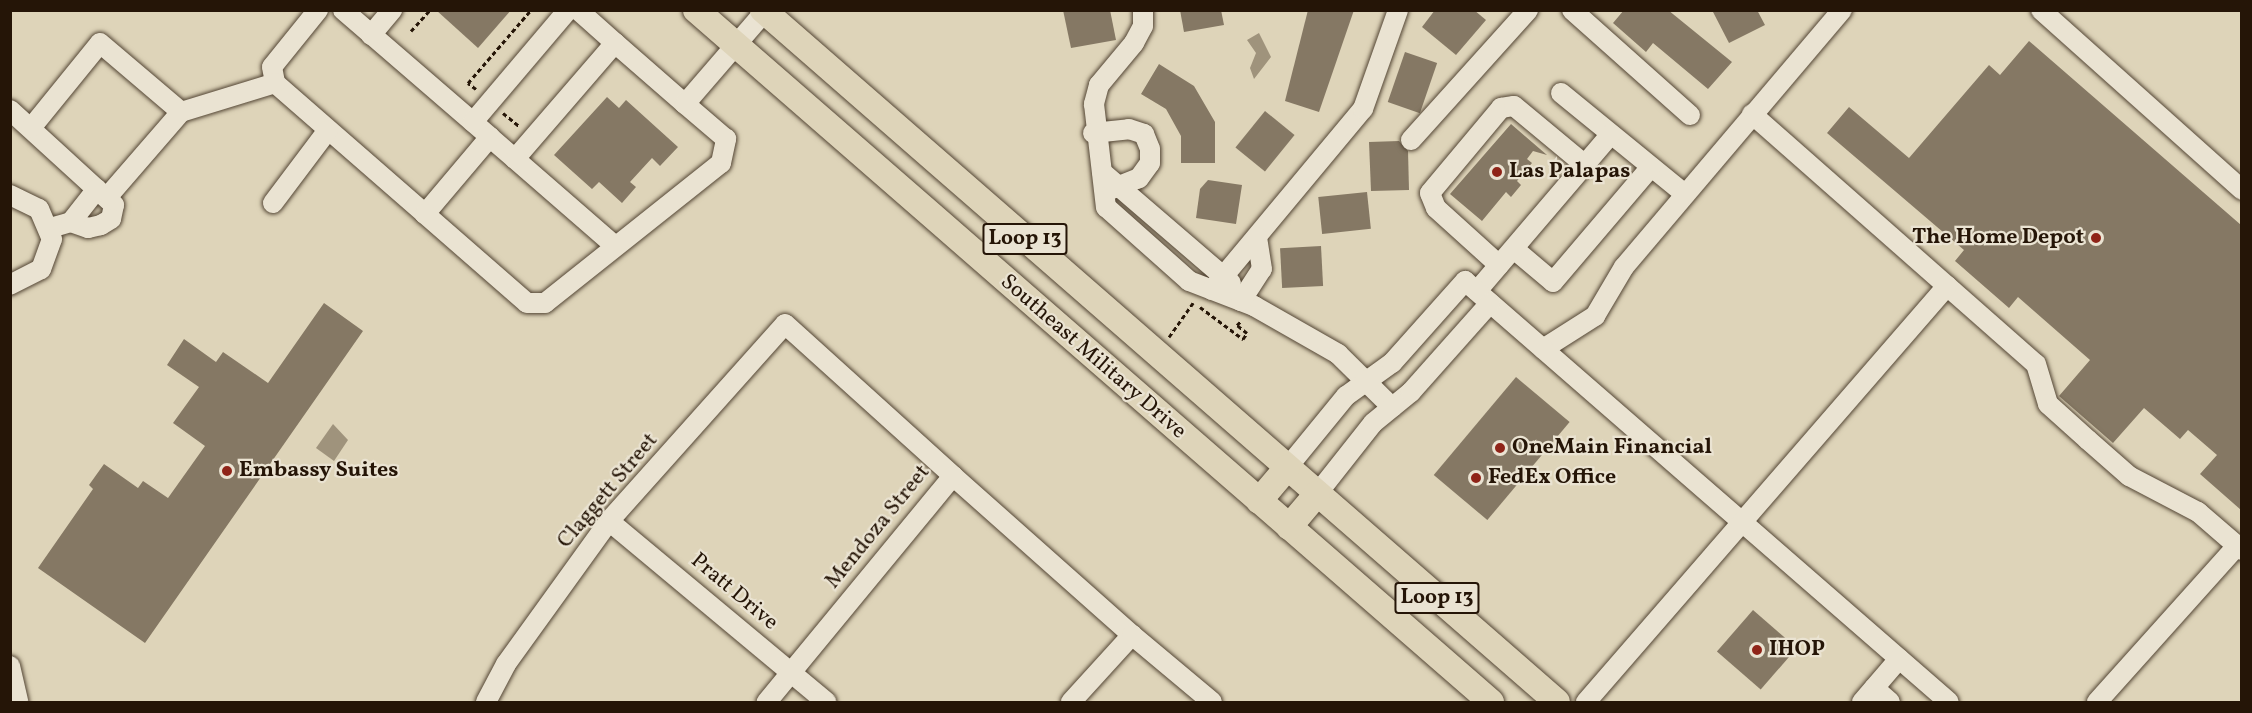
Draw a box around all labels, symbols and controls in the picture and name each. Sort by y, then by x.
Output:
place label: Las Palapas [1509,159,1630,185]
marker: Las Palapas [1490,165,1504,179]
road number: Loop 13 [982,221,1068,257]
place label: The Home Depot [1912,225,2084,251]
marker: The Home Depot [2089,231,2103,245]
street label: Southeast Military Drive [994,269,1192,445]
street label: Claggett Street [552,428,664,554]
place label: OneMain Financial [1512,435,1712,461]
marker: OneMain Financial [1493,441,1507,455]
place label: Embassy Suites [239,458,399,484]
street label: Mendoza Street [820,460,936,594]
marker: Embassy Suites [220,464,234,478]
place label: FedEx Office [1488,465,1616,491]
marker: FedEx Office [1469,471,1483,485]
street label: Pratt Drive [685,548,783,636]
road number: Loop 13 [1394,580,1480,616]
place label: IHOP [1769,637,1825,663]
marker: IHOP [1750,643,1764,657]

